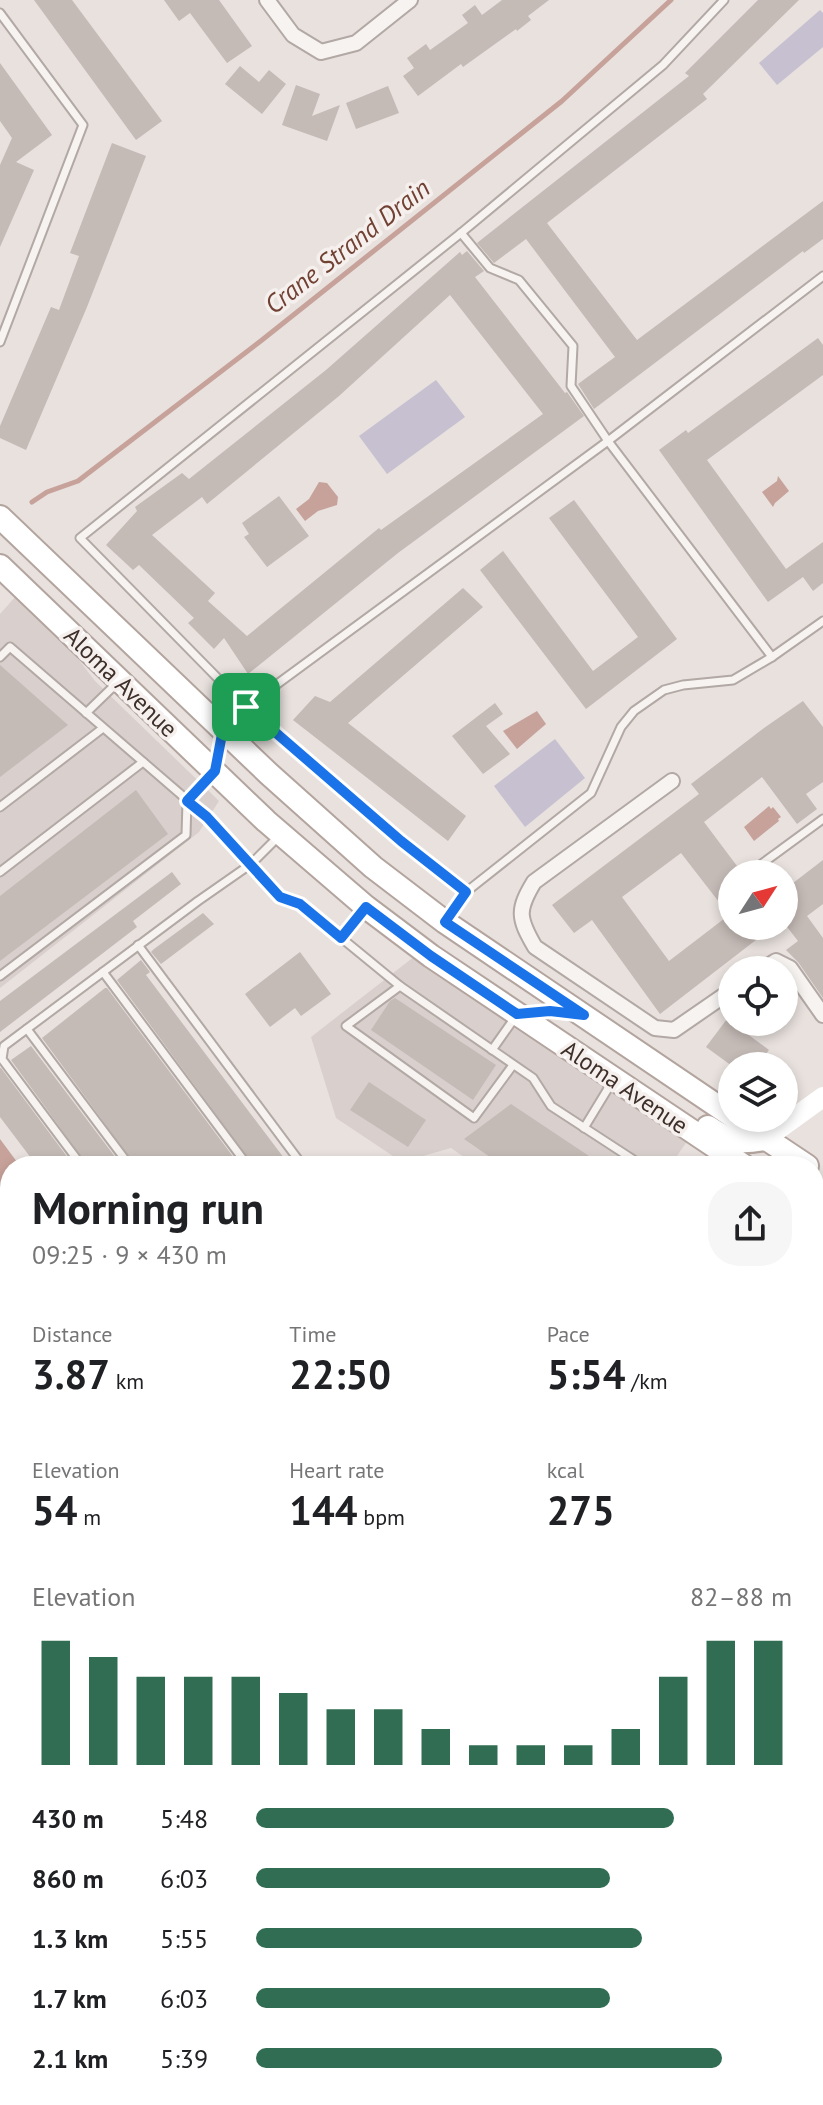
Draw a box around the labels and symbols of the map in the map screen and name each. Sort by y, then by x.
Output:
water label: Crane Strand Drain [258,171,436,321]
street label: Aloma Avenue [58,620,184,744]
pin [212,673,280,741]
north arrow [718,860,798,940]
street label: Aloma Avenue [556,1033,694,1141]

